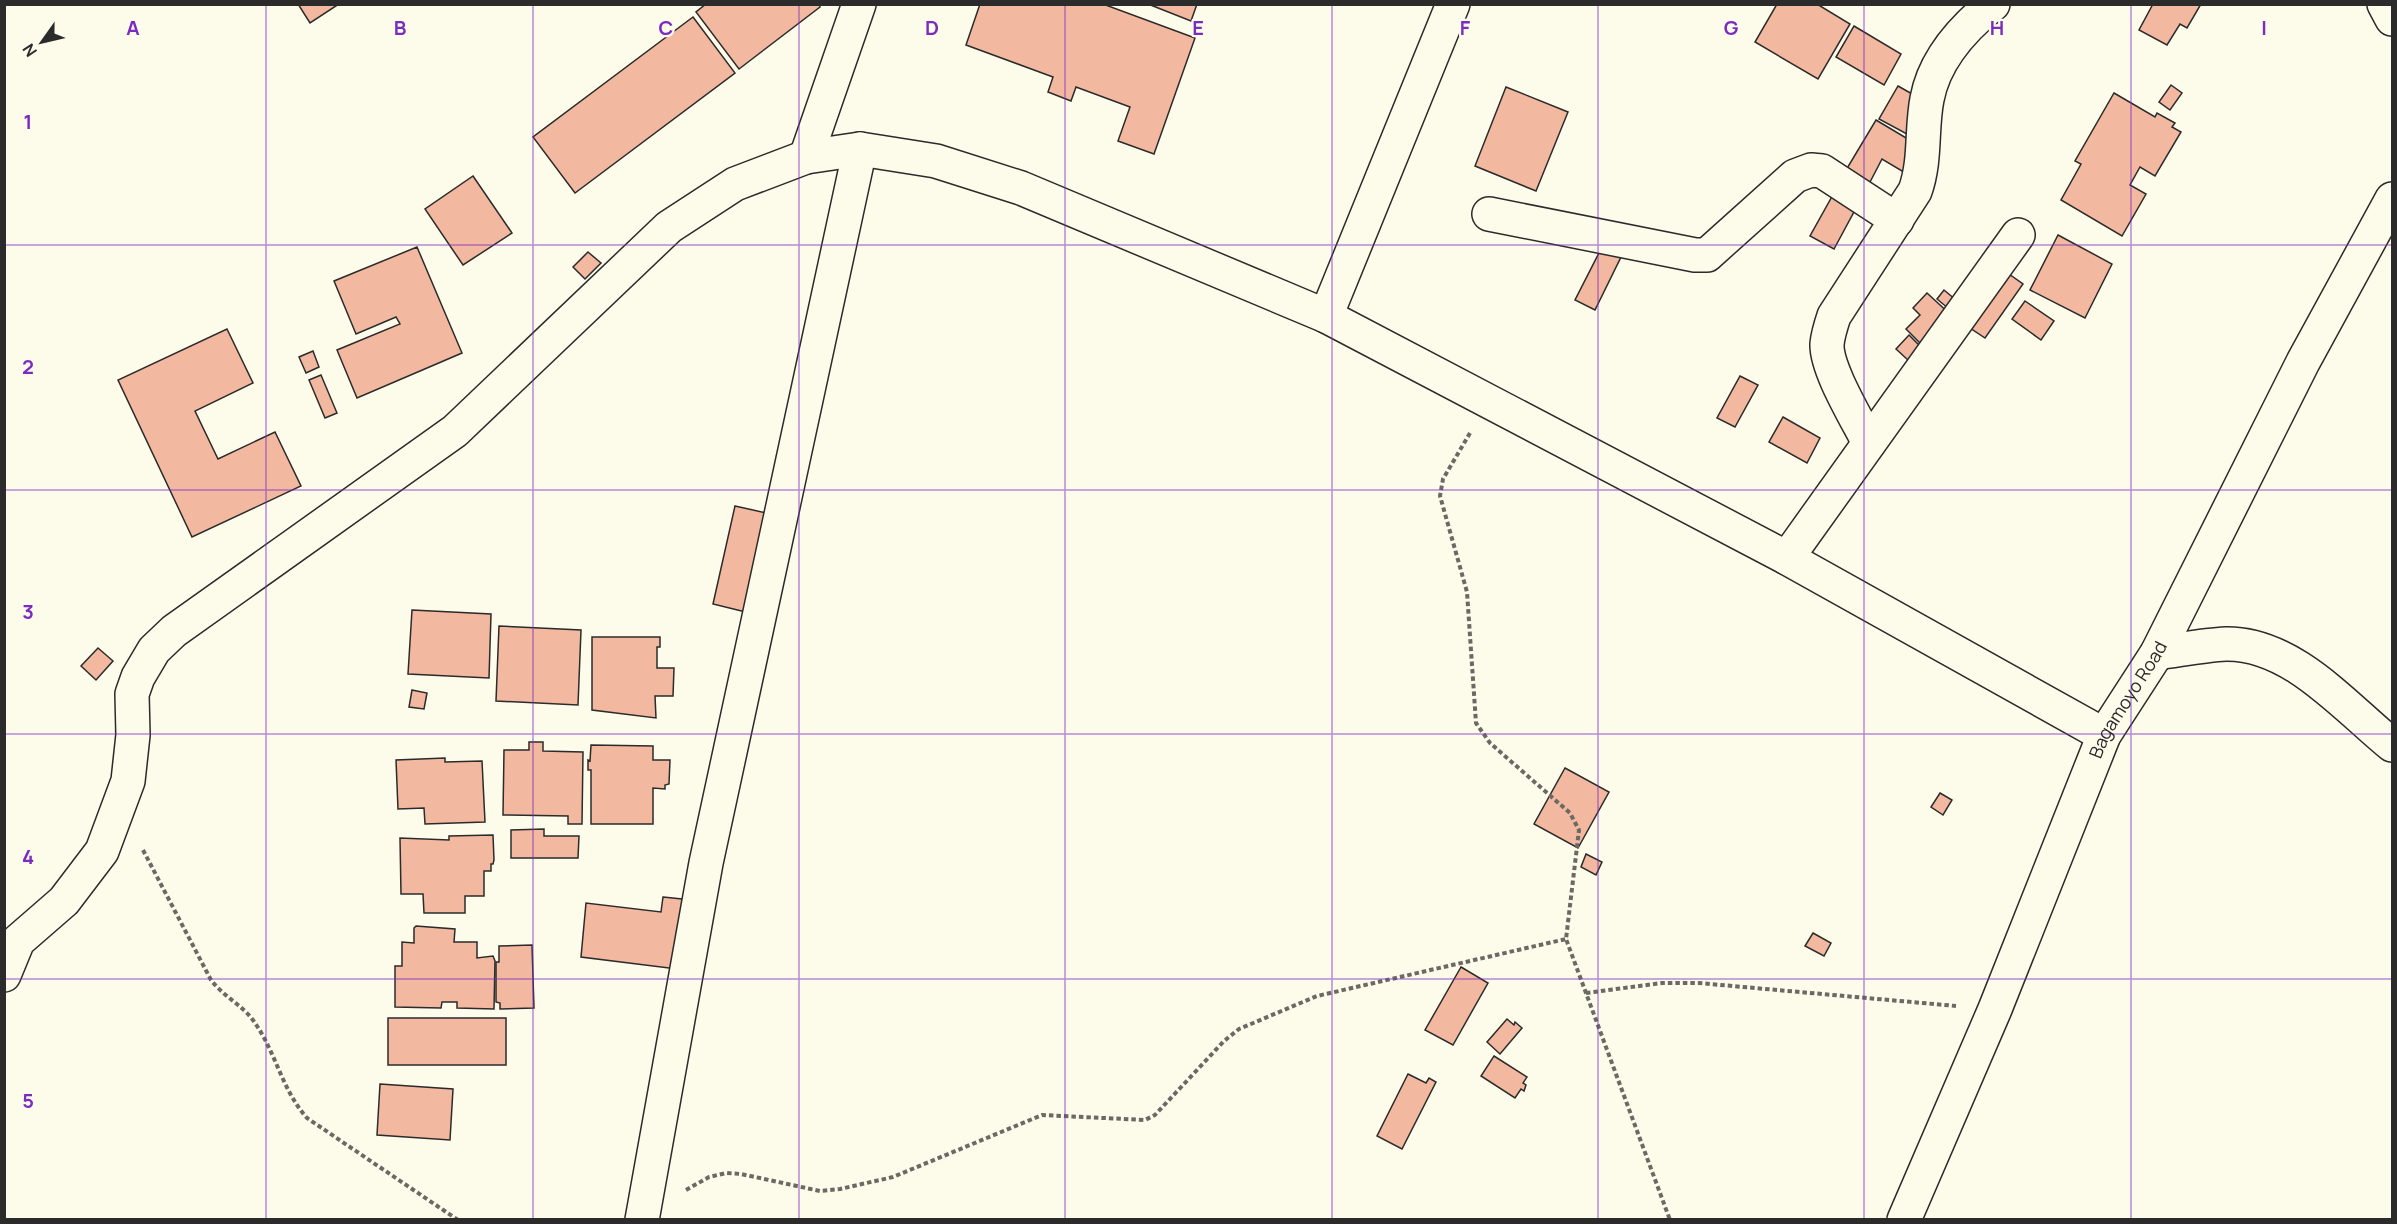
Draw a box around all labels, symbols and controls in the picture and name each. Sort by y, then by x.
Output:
north arrow [12,12,72,72]
text: A [126,14,140,41]
text: B [394,14,407,41]
text: C [659,14,673,41]
text: D [925,14,939,41]
text: E [1192,14,1204,41]
text: F [1460,14,1471,41]
text: G [1724,14,1739,41]
text: H [1990,14,2004,41]
text: I [2261,14,2267,41]
text: N [17,39,42,61]
text: 1 [24,108,32,135]
text: 2 [22,353,34,380]
text: 3 [22,598,34,625]
street label: Bagamoyo Road [2083,637,2172,762]
text: 4 [22,843,34,870]
text: 5 [22,1087,34,1114]

